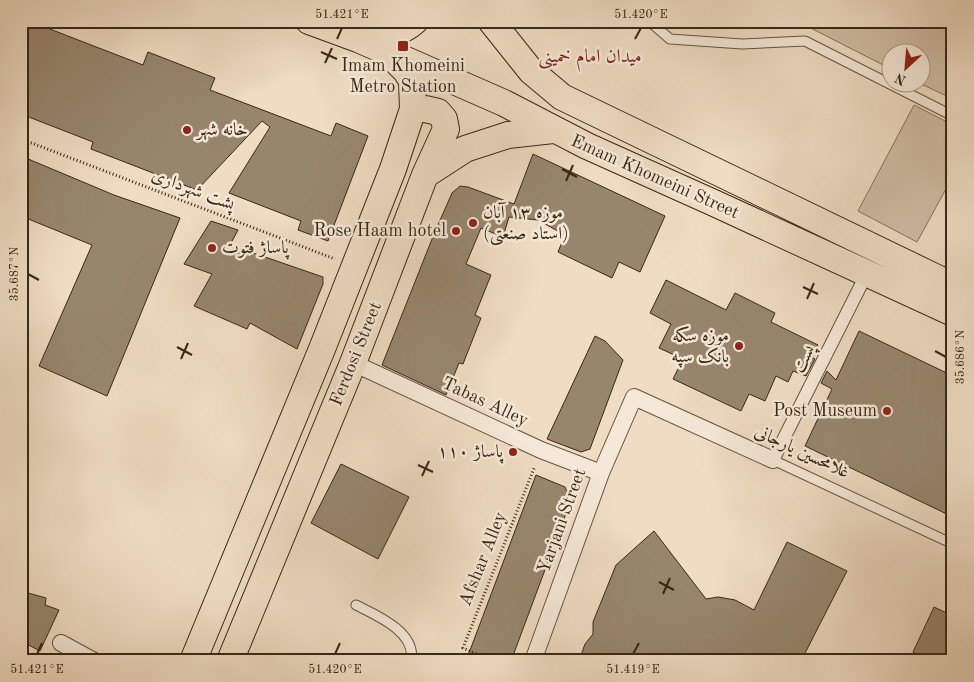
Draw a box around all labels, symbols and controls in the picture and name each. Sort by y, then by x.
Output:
text: 51.421°E [315,8,369,21]
text: 51.420°E [614,8,668,21]
marker: Imam Khomeini Metro Station [396,39,410,53]
north arrow [882,42,932,92]
district label: میدان امام خمینی [538,48,642,72]
place label: Imam Khomeini Metro Station [341,57,465,96]
text: N [893,70,909,87]
place label: خانه شهر [195,121,248,141]
marker: خانه شهر [181,124,193,136]
street label: Emam Khomeini Street [568,132,742,222]
street label: پشت شهرداری [148,166,238,216]
place label: موزه ۱۳ آبان (استاد صنعتی) [483,202,569,246]
marker: موزه ۱۳ آبان (استاد صنعتی) [467,217,479,229]
place label: Rose Haam hotel [314,222,446,240]
marker: Rose Haam hotel [450,225,462,237]
place label: پاساژ فتوت [222,239,290,260]
marker: پاساژ فتوت [206,242,218,254]
text: 35.687°N [8,247,21,301]
street label: Ferdosi Street [327,300,385,408]
place label: موزه سکه بانک سپه [671,326,729,368]
text: 35.686°N [954,330,967,384]
marker: موزه سکه بانک سپه [733,340,745,352]
street label: پست [789,341,821,377]
street label: Tabas Alley [439,374,531,430]
place label: Post Museum [773,402,877,420]
marker: Post Museum [881,405,893,417]
street label: غلامحسین یارجانی [751,422,852,483]
place label: پاساژ ۱۱۰ [437,443,505,464]
marker: پاساژ ۱۱۰ [507,446,519,458]
street label: Yarjani Street [535,466,589,576]
street label: Afshar Alley [456,509,510,609]
text: 51.421°E [10,663,64,676]
text: 51.420°E [308,663,362,676]
text: 51.419°E [606,663,660,676]

